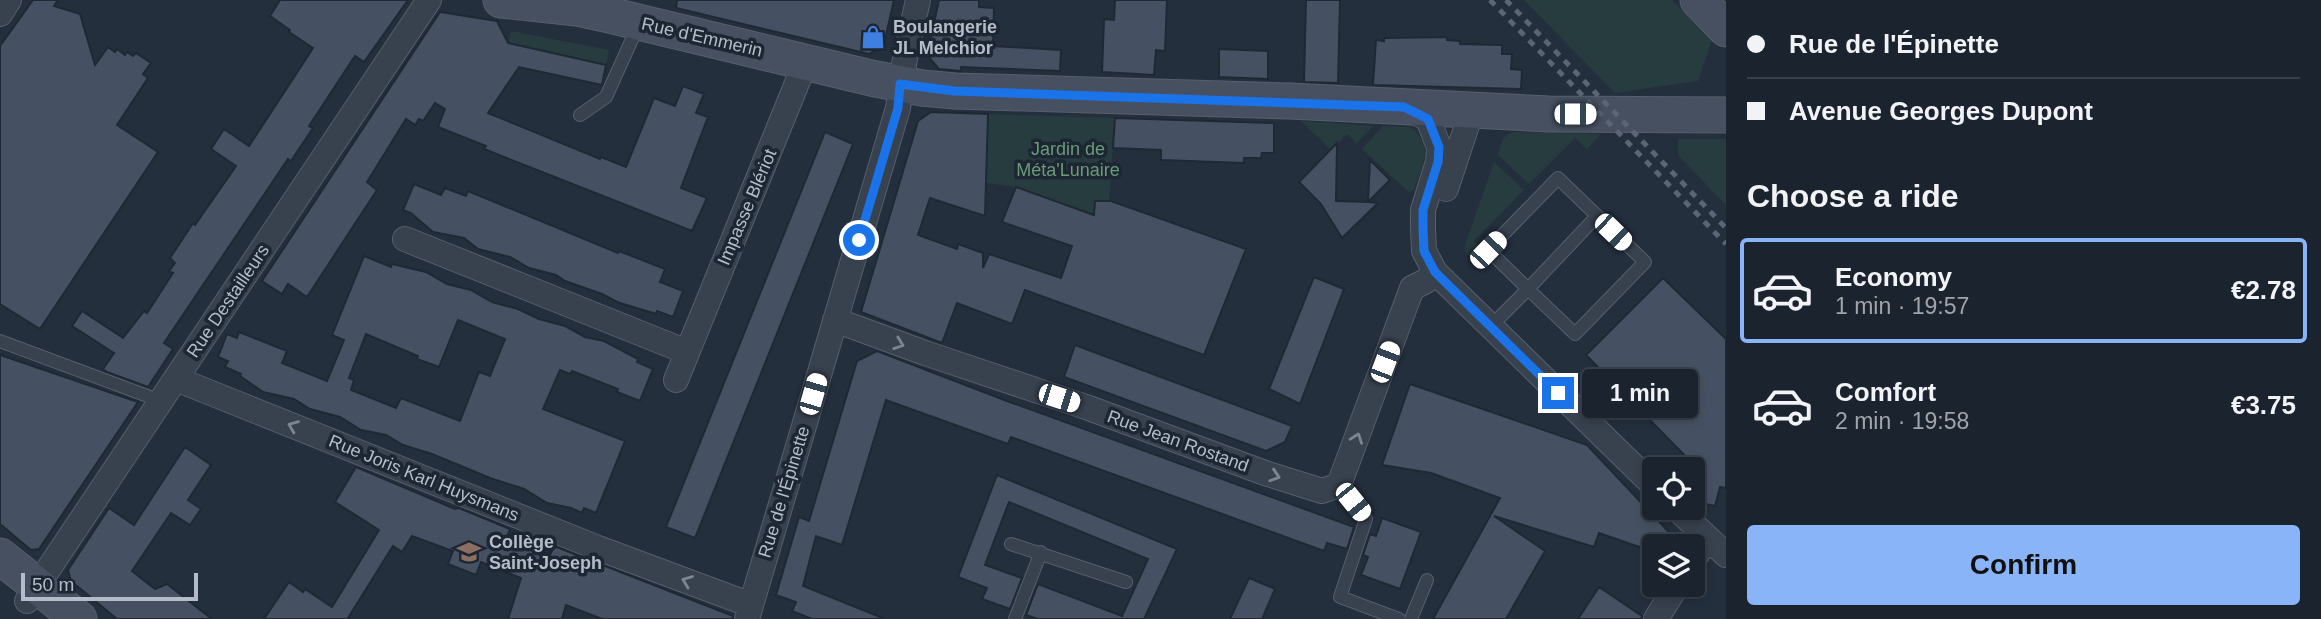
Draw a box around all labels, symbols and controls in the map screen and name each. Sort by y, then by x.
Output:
street label: Rue d'Emmerin [640,13,764,61]
place label: Boulangerie JL Melchior [893,17,997,58]
shop icon: Boulangerie JL Melchior [859,23,887,51]
text: Rue de l'Épinette [1789,29,1999,59]
text: Avenue Georges Dupont [1789,96,2093,126]
car [1555,104,1597,125]
park label: Jardin de Méta'Lunaire [1016,139,1120,180]
street label: Impasse Blériot [714,146,780,268]
text: Choose a ride [1747,178,1959,214]
car [1591,210,1636,254]
route start [843,224,875,256]
car [1466,228,1511,272]
street label: Rue Destailleurs [183,241,273,361]
icon: car [1751,259,1814,322]
text: Economy [1835,262,1952,292]
text: €2.78 [2231,275,2296,305]
text: 1 min · 19:57 [1835,293,1969,319]
one-way arrow [893,335,905,349]
car [1368,339,1403,385]
callout: 1 min [1582,368,1698,418]
car [798,371,829,417]
icon: car [1751,374,1814,437]
route end [1542,377,1574,409]
text: Comfort [1835,377,1936,407]
text: 1 min [1610,380,1670,406]
car [1036,382,1083,414]
text: €3.75 [2231,390,2296,420]
street label: Rue Jean Rostand [1105,406,1251,476]
text: 2 min · 19:58 [1835,408,1969,434]
one-way arrow [288,420,300,434]
street label: Rue de l'Épinette [754,424,814,560]
street label: Rue Joris Karl Huysmans [326,431,522,525]
one-way arrow [1348,432,1362,444]
map controls [1642,457,1705,597]
button: locate [1642,457,1705,520]
one-way arrow [1269,468,1281,482]
car [1332,479,1375,525]
button: Confirm [1747,525,2300,605]
place label: Collège Saint-Joseph [489,532,602,573]
button: layers [1642,534,1705,597]
school or university icon: Collège Saint-Joseph [455,538,483,566]
scale bar [21,570,198,602]
text: 50 m [32,574,74,595]
one-way arrow [681,576,693,590]

